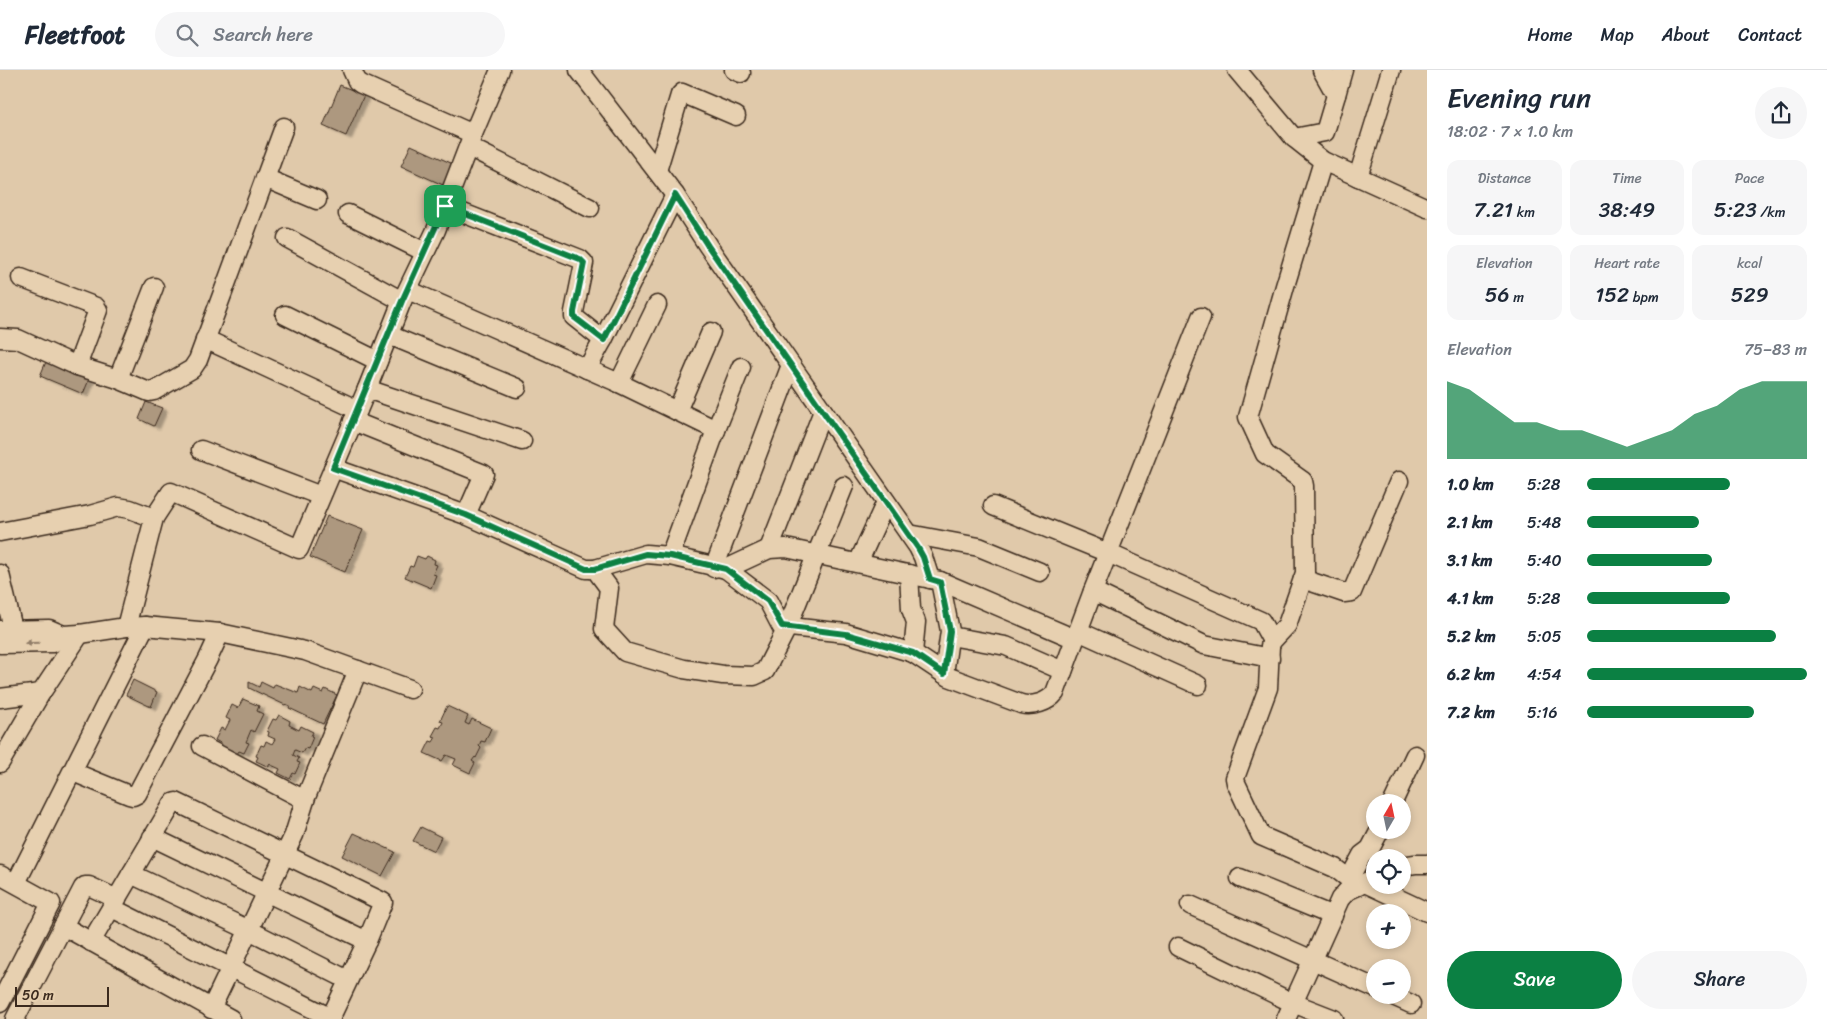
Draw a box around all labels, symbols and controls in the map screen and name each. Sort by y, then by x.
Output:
search box [155,12,505,57]
text: Fleetfoot [25,14,125,56]
text: Search here [213,18,313,51]
text: Home [1528,19,1573,51]
text: Map [1601,19,1634,51]
text: About [1662,19,1710,51]
text: Contact [1738,19,1802,51]
icon: search [173,21,201,49]
text: Evening run [1447,73,1591,122]
button: share [1755,87,1807,139]
text: 18:02 · 7 × 1.0 km [1447,117,1573,146]
text: Distance [1478,166,1531,191]
text: Time [1612,166,1642,191]
text: Pace [1735,166,1765,191]
pin [424,185,466,227]
text: 7.21 [1474,191,1513,229]
text: 38:49 [1599,191,1655,229]
text: 5:23 [1714,191,1757,229]
icon: arrive [431,192,459,220]
text: km [1513,200,1535,225]
text: /km [1757,200,1785,225]
text: Elevation [1476,251,1533,276]
text: Heart rate [1594,251,1660,276]
text: kcal [1737,251,1762,276]
text: 56 [1485,276,1510,314]
text: 152 [1595,276,1629,314]
text: 529 [1731,276,1769,314]
text: m [1510,285,1524,310]
text: bpm [1629,285,1659,310]
text: Elevation [1447,335,1512,364]
text: 75–83 m [1744,335,1807,364]
text: 1.0 km [1447,470,1494,499]
text: 5:28 [1527,470,1561,499]
text: 2.1 km [1447,508,1493,537]
text: 5:48 [1527,508,1561,537]
text: 3.1 km [1447,546,1492,575]
text: 5:40 [1527,546,1562,575]
text: 4.1 km [1447,584,1494,613]
text: 5:28 [1527,584,1561,613]
text: 5.2 km [1447,622,1496,651]
text: 5:05 [1527,622,1562,651]
one-way arrow [24,640,40,648]
text: 6.2 km [1447,660,1495,689]
text: 4:54 [1527,660,1562,689]
text: 7.2 km [1447,698,1495,727]
text: 5:16 [1527,698,1558,727]
north arrow [1366,794,1411,839]
map controls [1366,794,1411,1004]
button: locate [1366,849,1411,894]
button: + [1366,904,1411,949]
button: Save [1447,951,1622,1009]
button: Share [1632,951,1807,1009]
button: − [1366,959,1411,1004]
text: 50 m [22,983,54,1008]
scale bar [15,984,109,1007]

